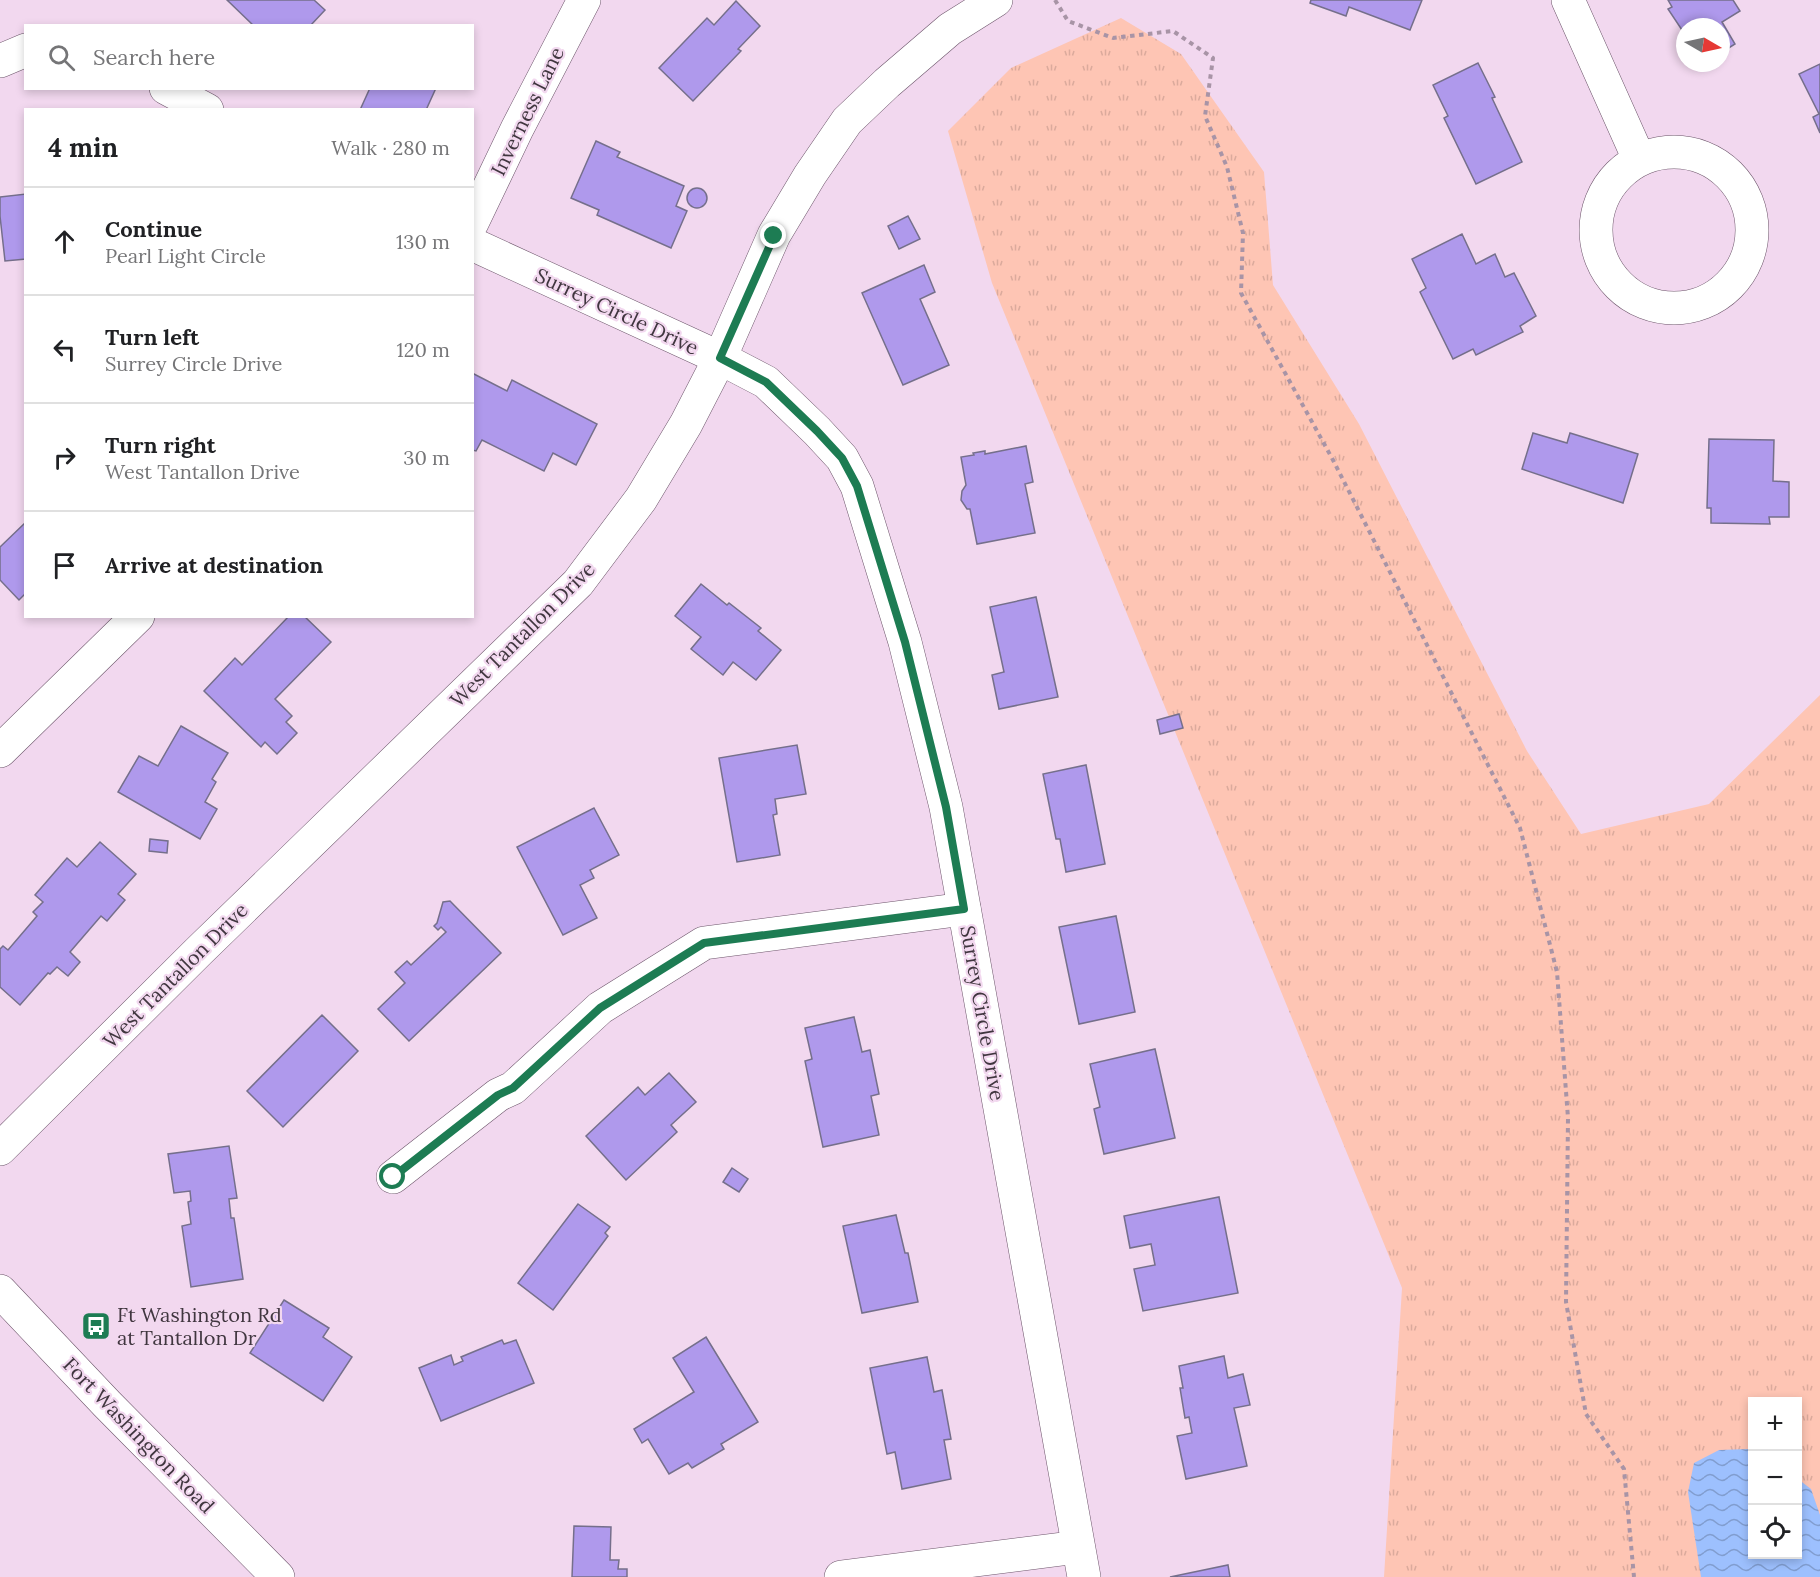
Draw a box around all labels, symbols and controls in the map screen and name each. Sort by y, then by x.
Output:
north arrow [1676,18,1730,72]
search box [24,24,474,90]
icon: search [45,41,78,74]
street label: Inverness Lane [485,42,569,179]
text: Search here [93,43,215,71]
text: 4 min [48,131,118,164]
text: Walk · 280 m [331,135,450,160]
text: Continue [105,215,202,243]
route end [760,222,786,248]
icon: ahead [48,225,81,258]
text: 130 m [396,229,450,254]
text: Pearl Light Circle [105,243,266,268]
street label: Surrey Circle Drive [531,262,703,360]
text: Turn left [105,323,199,351]
icon: left [48,333,81,366]
text: 120 m [396,337,450,362]
text: Surrey Circle Drive [105,351,282,376]
text: Turn right [105,431,216,459]
icon: right [48,441,81,474]
text: 30 m [403,445,450,470]
text: West Tantallon Drive [105,459,300,484]
icon: arrive [48,549,81,582]
text: Arrive at destination [105,551,323,579]
street label: West Tantallon Drive [444,556,600,712]
street label: West Tantallon Drive [97,897,253,1053]
street label: Surrey Circle Drive [955,924,1011,1103]
route start [379,1163,405,1189]
place label: Ft Washington Rd at Tantallon Dr [117,1302,282,1350]
bus stop icon: Ft Washington Rd at Tantallon Dr [80,1310,112,1342]
street label: Fort Washington Road [58,1352,220,1518]
map controls [1748,1397,1802,1559]
button: + [1748,1397,1802,1451]
button: − [1748,1451,1802,1505]
button: locate [1748,1505,1802,1559]

